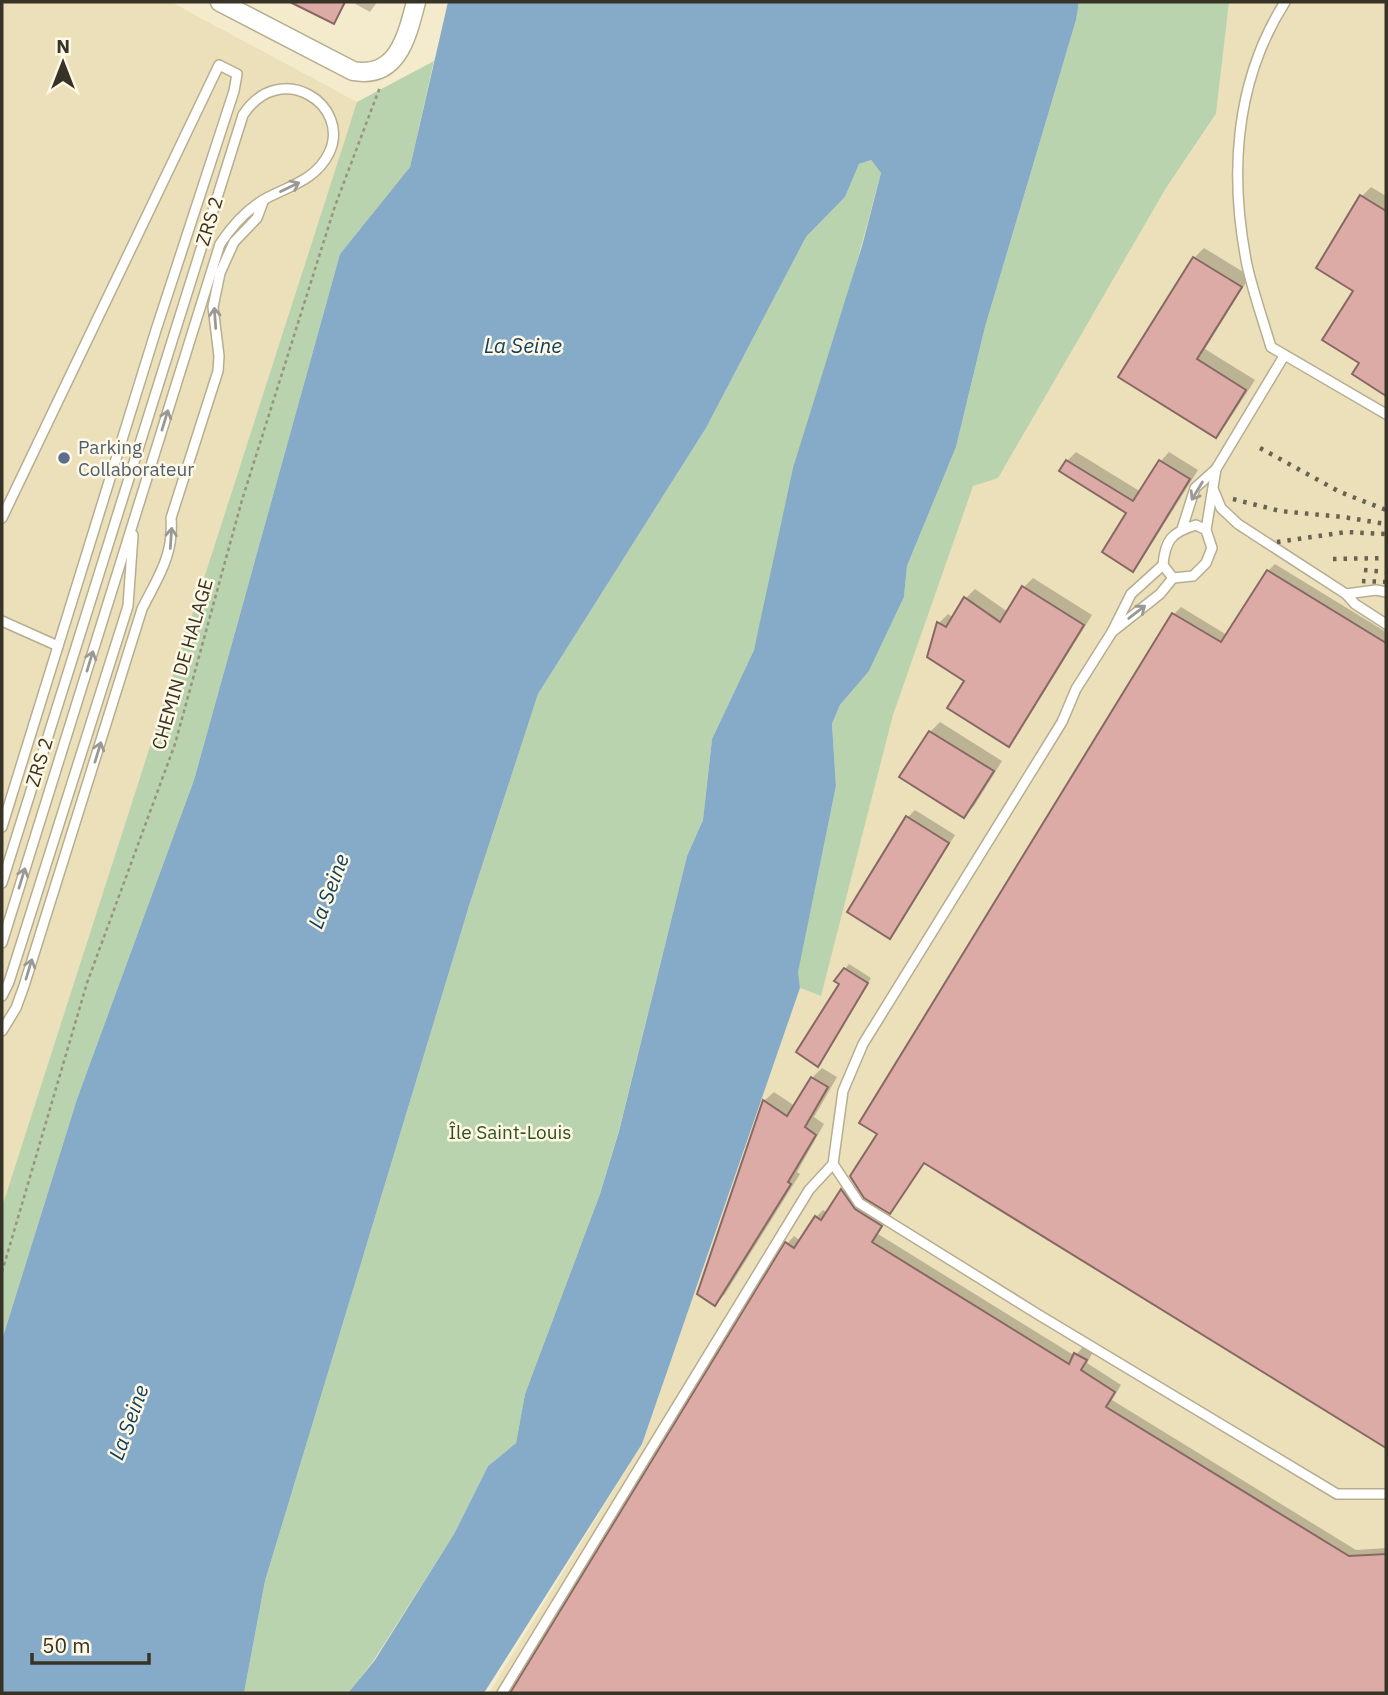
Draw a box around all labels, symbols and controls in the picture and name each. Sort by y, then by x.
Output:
north arrow [28,28,98,98]
text: N [56,34,70,58]
one-way arrow [279,180,300,194]
street label: ZRS 2 [190,194,228,248]
one-way arrow [208,307,221,330]
water label: La Seine [484,331,562,359]
one-way arrow [159,409,172,431]
place label: Parking Collaborateur [78,435,194,481]
marker: Parking Collaborateur [56,450,72,466]
one-way arrow [1190,480,1204,500]
one-way arrow [165,527,178,549]
street label: CHEMIN DE HALAGE [146,576,218,752]
one-way arrow [1128,605,1146,620]
one-way arrow [84,650,97,672]
street label: ZRS 2 [20,735,58,789]
one-way arrow [92,741,105,763]
water label: La Seine [301,849,355,932]
one-way arrow [17,867,29,889]
one-way arrow [24,958,37,980]
park label: Île Saint-Louis [448,1120,572,1144]
water label: La Seine [101,1380,155,1463]
scale bar [32,1622,149,1666]
text: 50 m [42,1631,91,1659]

